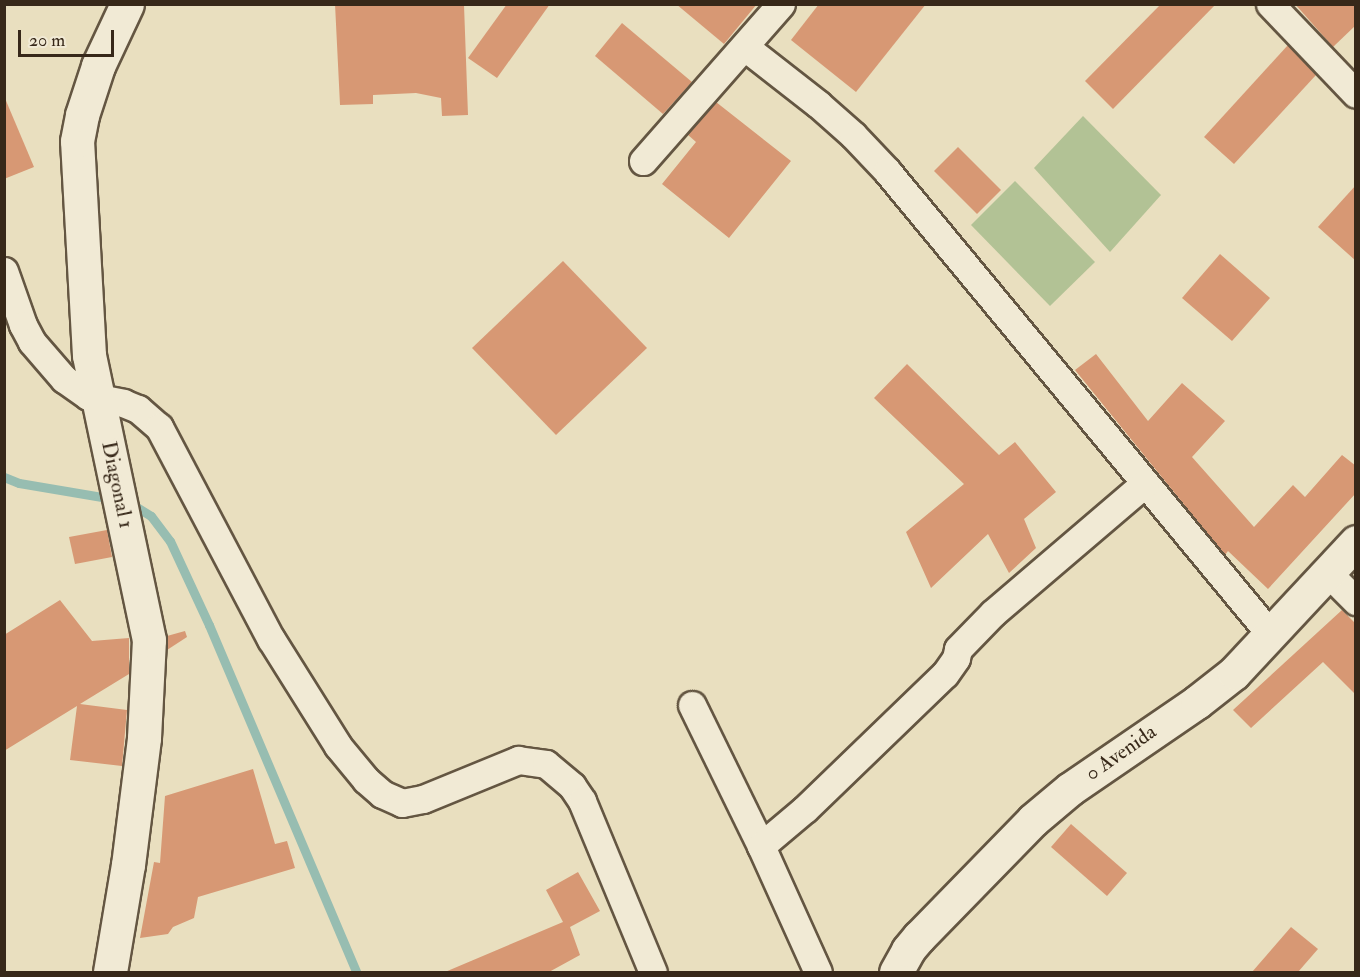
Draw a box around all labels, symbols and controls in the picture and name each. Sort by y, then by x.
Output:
scale bar [21,18,117,56]
text: 20 m [29,29,65,52]
street label: Diagonal 1 [95,439,139,531]
street label: 0 Avenida [1081,719,1161,787]

